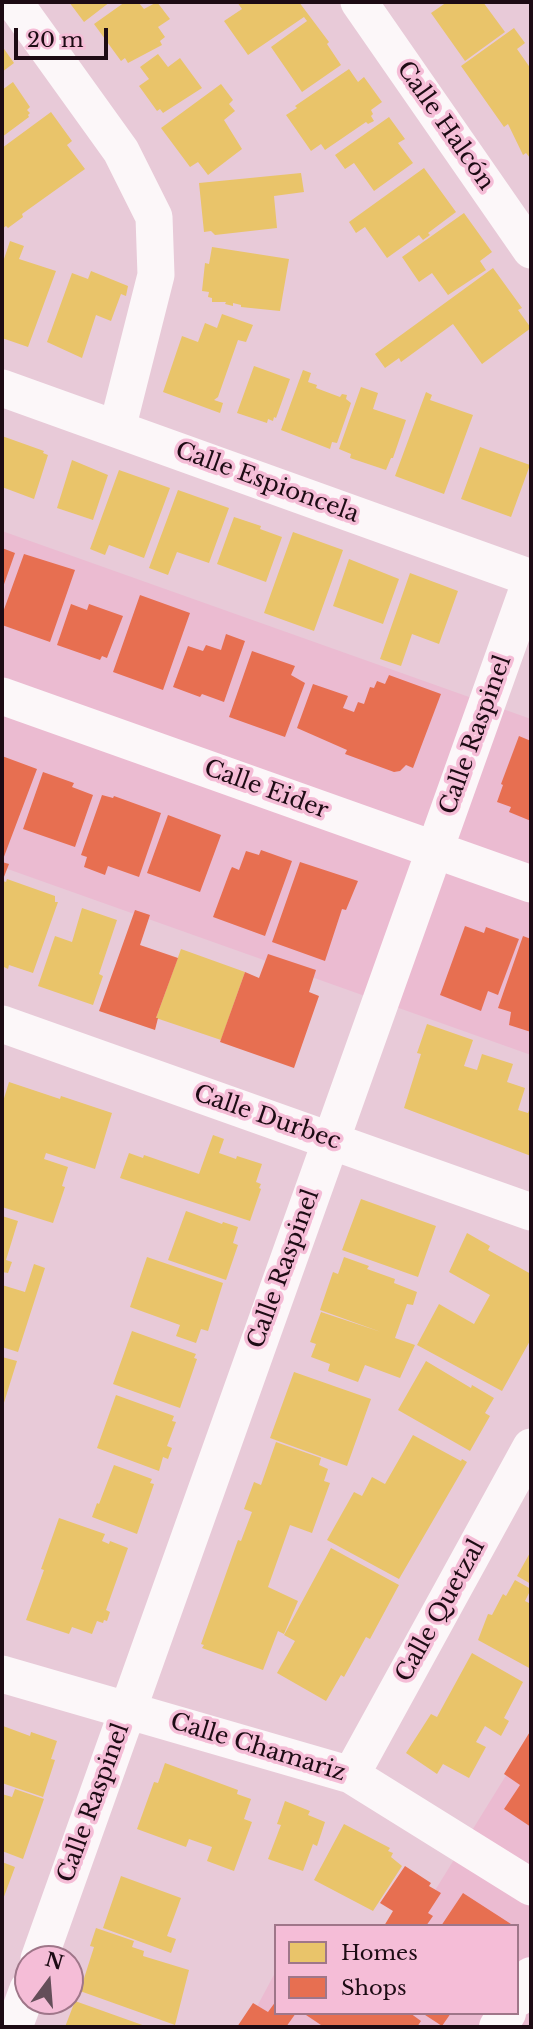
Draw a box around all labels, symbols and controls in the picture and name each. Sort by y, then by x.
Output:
scale bar [18,14,112,58]
text: 20 m [27,27,84,53]
street label: Calle Halcón [390,56,500,196]
street label: Calle Espioncela [172,437,362,529]
street label: Calle Raspinel [434,652,518,818]
street label: Calle Eider [200,755,332,825]
street label: Calle Durbec [190,1080,344,1156]
street label: Calle Raspinel [242,1186,326,1352]
street label: Calle Quetzal [391,1535,491,1687]
street label: Calle Chamariz [167,1708,349,1788]
street label: Calle Raspinel [52,1720,136,1886]
legend [274,1924,519,2015]
text: Homes [341,1940,418,1966]
north arrow [14,1945,84,2015]
text: N [43,1948,66,1975]
text: Shops [341,1975,407,2001]

